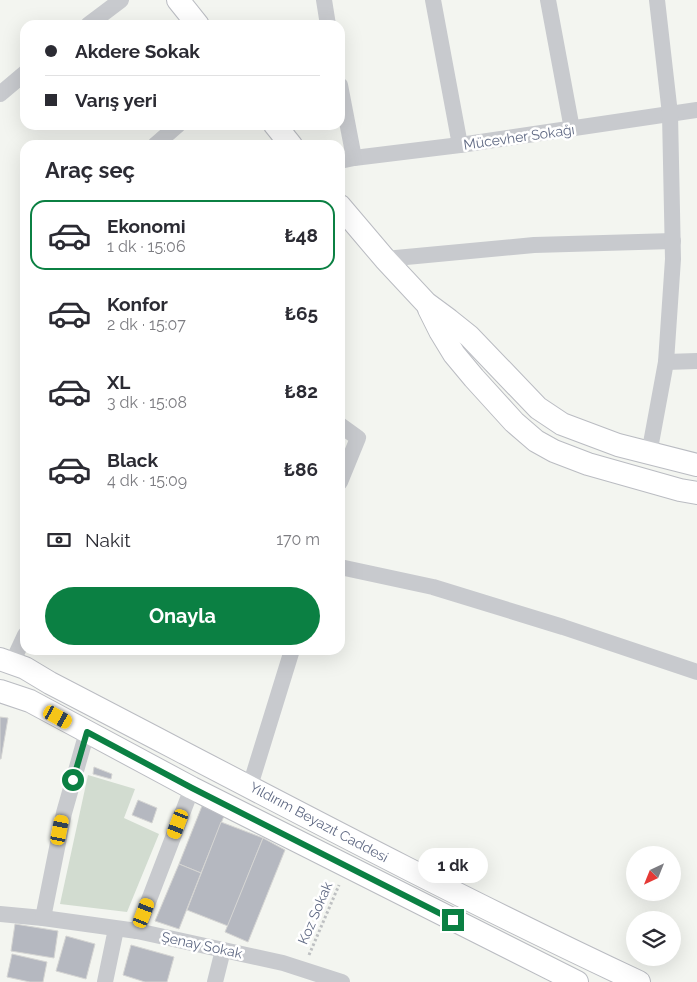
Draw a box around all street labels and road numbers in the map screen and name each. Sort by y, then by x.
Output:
street label: Mücevher Sokağı [463,121,575,153]
street label: Yıldırım Beyazıt Caddesi [247,779,391,865]
street label: Koz Sokak [295,879,336,947]
street label: Şenay Sokak [160,929,244,962]

